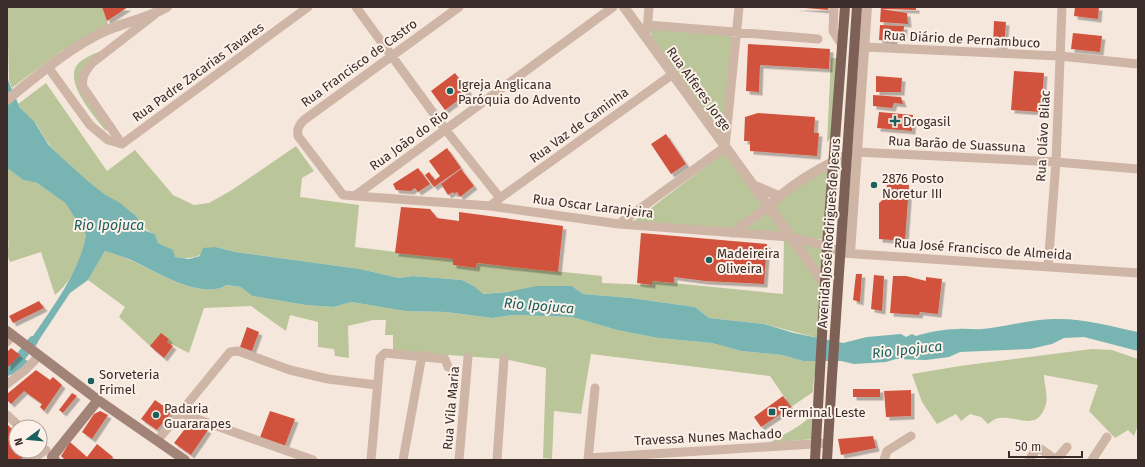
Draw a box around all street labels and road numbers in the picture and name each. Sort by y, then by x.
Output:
street label: Rua Francisco de Castro [298,16,420,110]
street label: Rua Padre Zacarias Tavares [129,19,267,125]
street label: Rua Diário de Pernambuco [883,27,1041,51]
street label: Rua Alferes Jorge [664,44,734,134]
street label: Rua Vaz de Caminha [527,84,631,166]
street label: Rua Olávo Bilac [1033,90,1053,182]
street label: Rua João do Rio [367,106,451,174]
street label: Rua Barão de Suassuna [888,133,1026,155]
street label: Avenida José Rodrigues de Jesus [815,138,843,328]
street label: Rua Oscar Laranjeira [532,191,654,221]
street label: Rua José Francisco de Almeida [893,235,1073,263]
street label: Rua Vila Maria [440,365,462,451]
street label: Travessa Nunes Machado [634,426,782,448]

